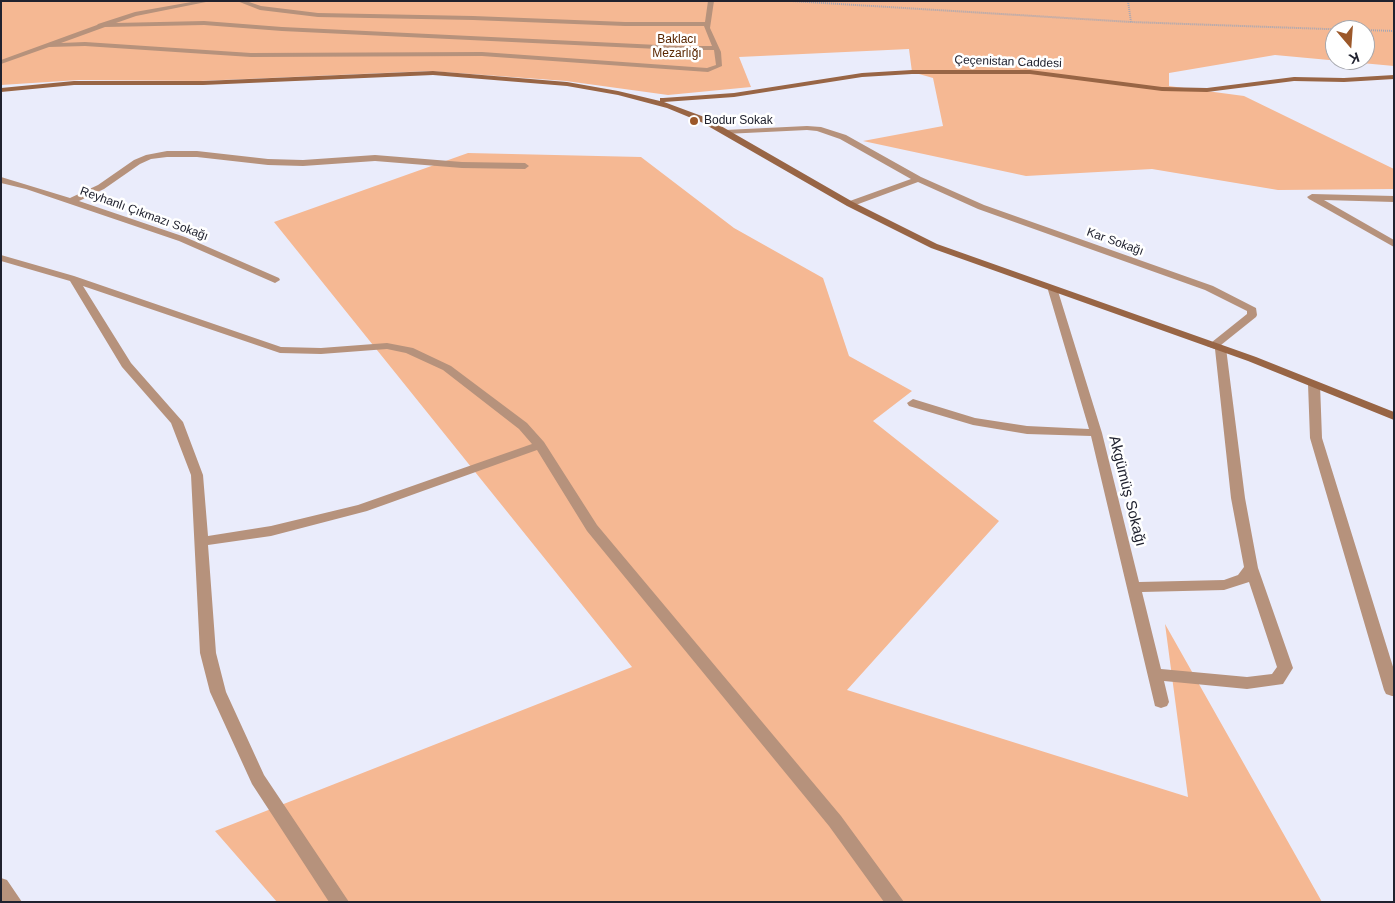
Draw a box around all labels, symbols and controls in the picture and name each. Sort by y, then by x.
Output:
north arrow [1325,20,1375,70]
park label: Baklacı Mezarlığı [652,33,702,61]
text: K [1347,49,1362,67]
street label: Çeçenistan Caddesi [954,53,1062,71]
place label: Bodur Sokak [704,114,773,128]
marker: Bodur Sokak [688,115,700,127]
street label: Reyhanlı Çıkmazı Sokağı [78,184,210,244]
street label: Kar Sokağı [1085,225,1145,259]
street label: Akgümüş Sokağı [1105,434,1149,548]

